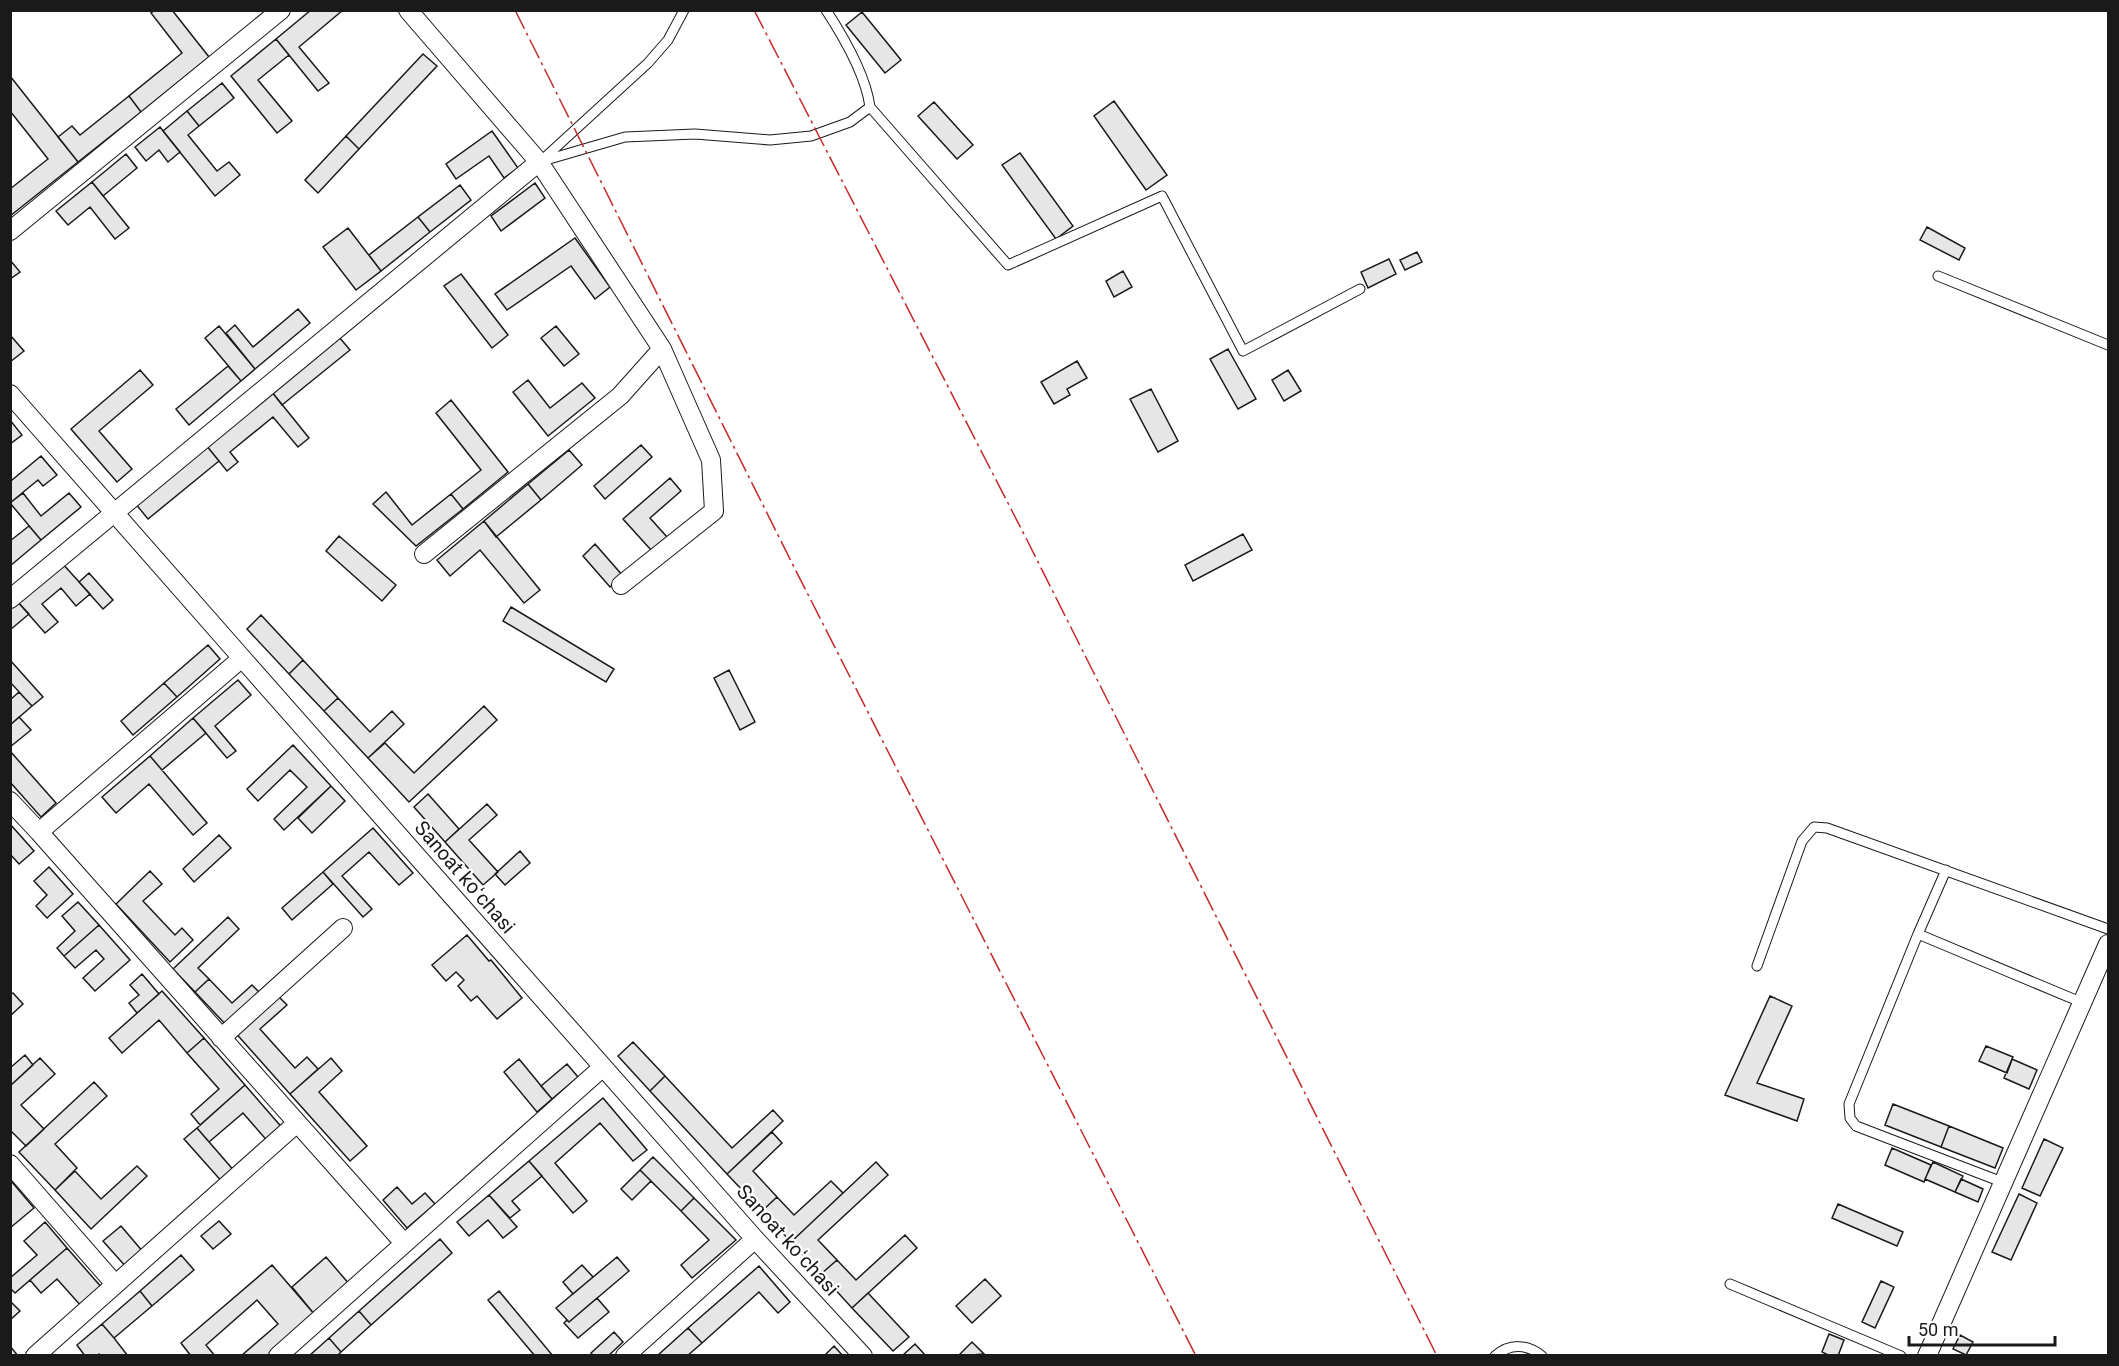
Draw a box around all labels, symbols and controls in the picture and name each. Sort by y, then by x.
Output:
street label: Sanoat koʻchasi [410,816,520,938]
street label: Sanoat koʻchasi [732,1180,844,1300]
scale bar [1909,1309,2054,1347]
text: 50 m [1918,1319,1958,1340]

